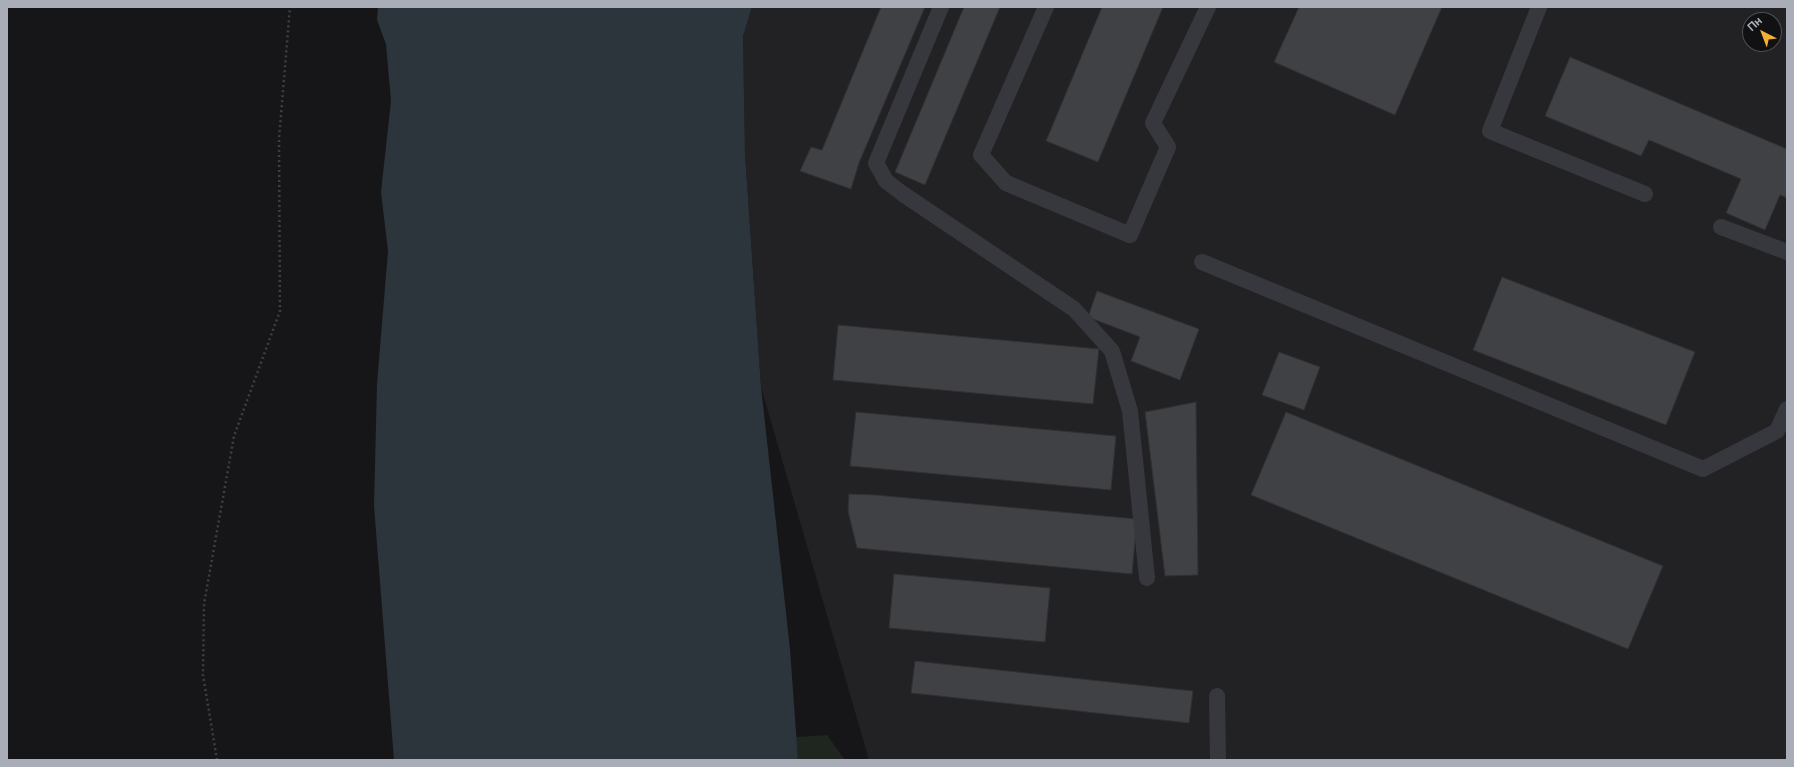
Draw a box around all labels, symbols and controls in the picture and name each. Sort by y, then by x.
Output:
north arrow [1742,12,1782,52]
text: Пн [1744,14,1765,34]

